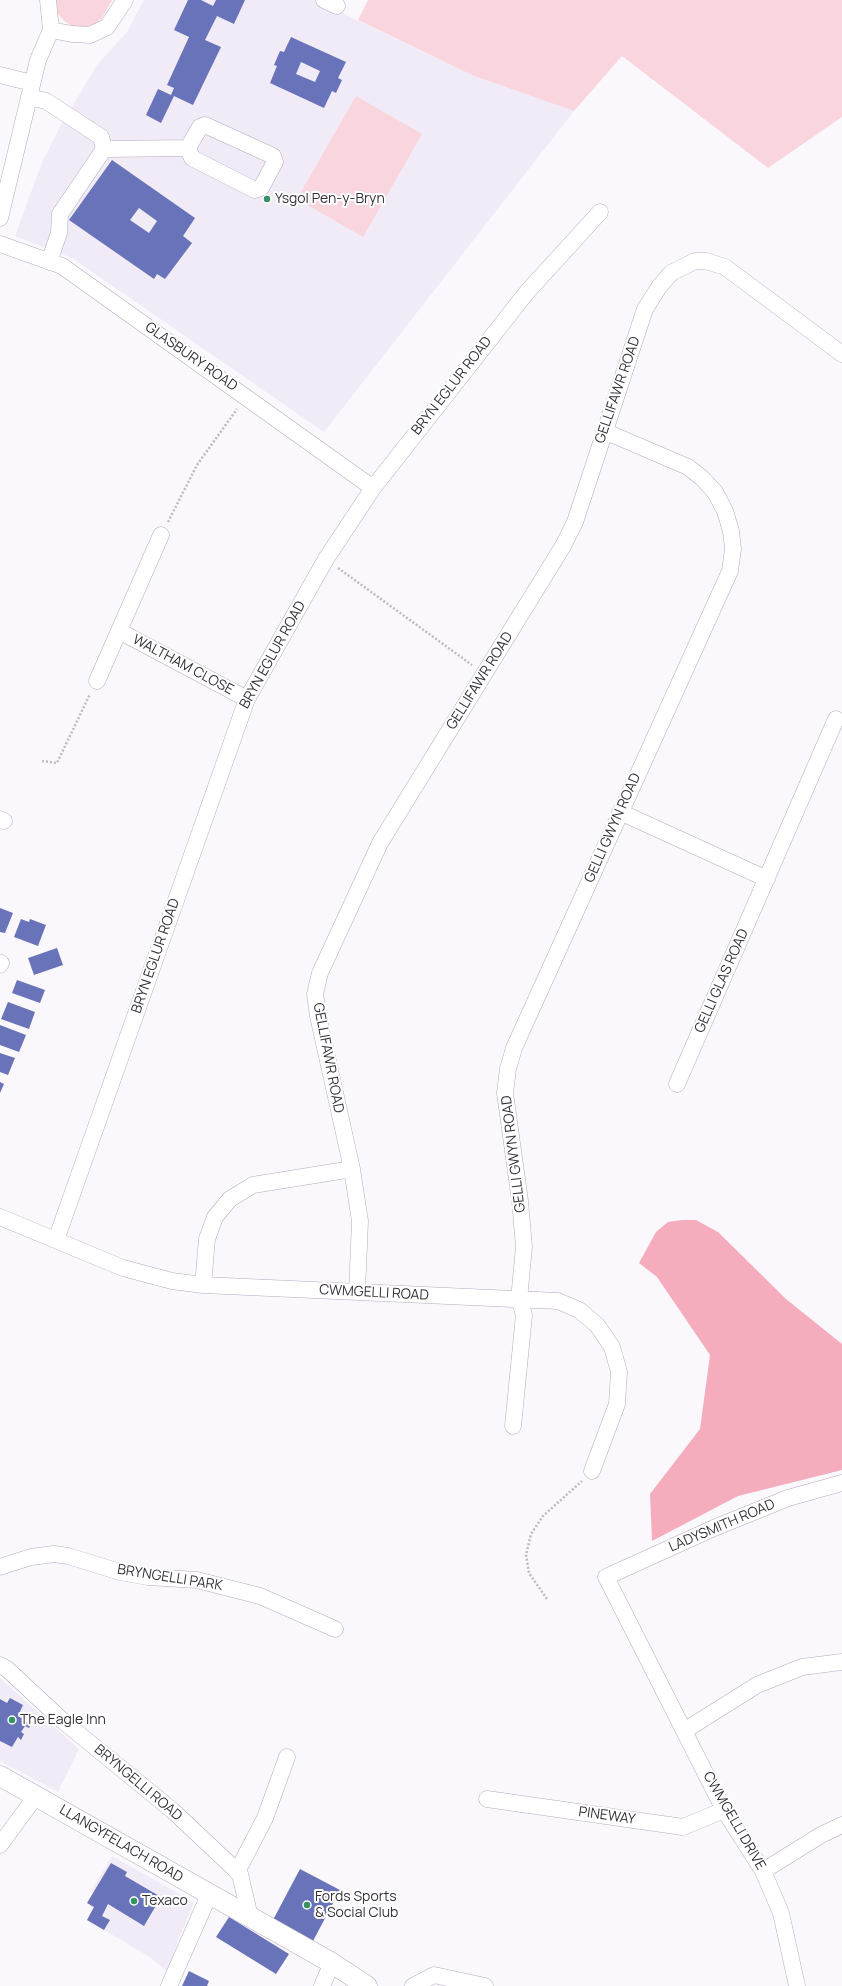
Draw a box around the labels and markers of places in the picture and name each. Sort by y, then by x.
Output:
place label: Ysgol Pen-y-Bryn [275,191,385,207]
marker: Ysgol Pen-y-Bryn [262,194,272,204]
place label: The Eagle Inn [20,1712,106,1728]
marker: The Eagle Inn [7,1715,17,1725]
place label: Fords Sports & Social Club [315,1889,398,1922]
place label: Texaco [142,1893,188,1909]
marker: Texaco [129,1896,139,1906]
marker: Fords Sports & Social Club [302,1900,312,1910]

